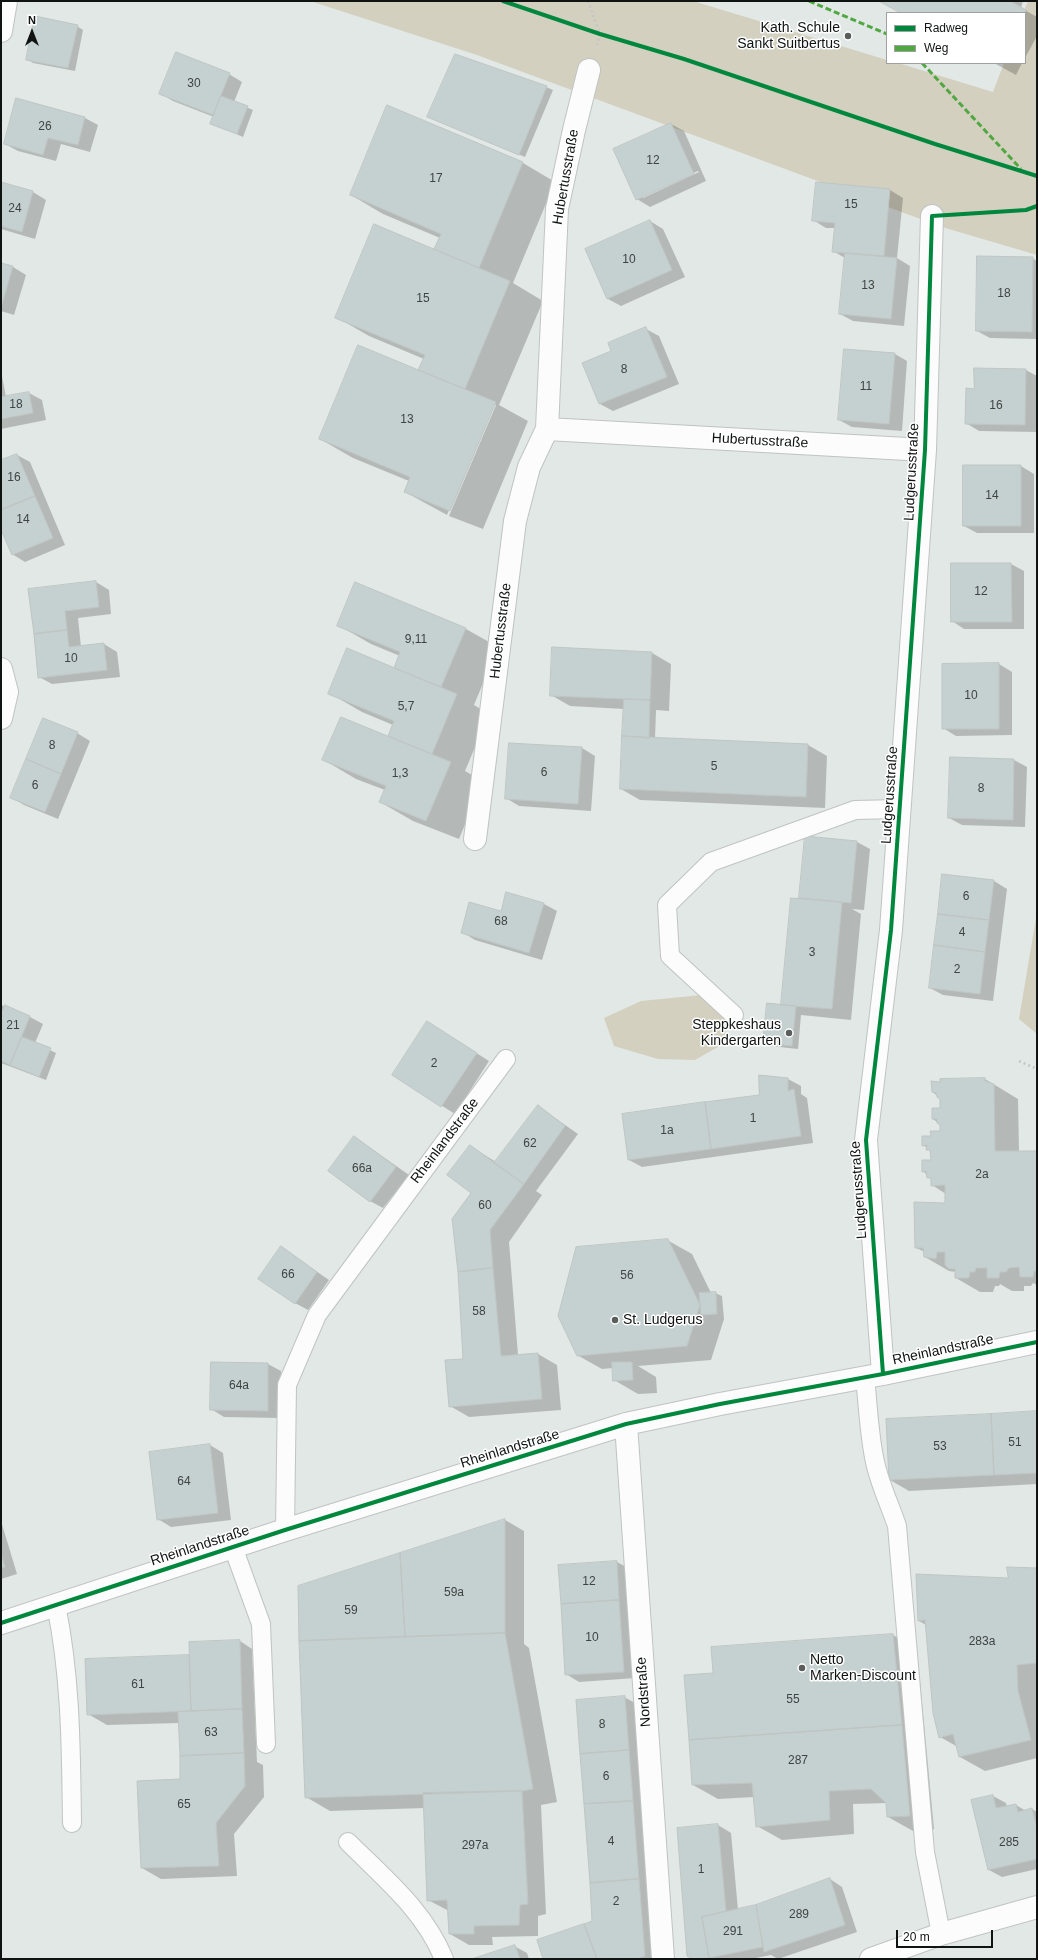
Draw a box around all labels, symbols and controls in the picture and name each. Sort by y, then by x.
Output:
north arrow [12,12,52,52]
legend [886,12,1026,64]
text: N [28,14,36,26]
place label: Kath. Schule Sankt Suitbertus [737,20,840,52]
text: Radweg [924,21,968,35]
marker: Kath. Schule Sankt Suitbertus [843,31,853,41]
text: Weg [924,41,948,55]
house number: 30 [187,77,201,91]
house number: 26 [38,120,52,134]
street label: Hubertusstraße [549,128,583,226]
house number: 12 [646,154,660,168]
house number: 17 [429,172,443,186]
house number: 15 [844,198,858,212]
house number: 24 [8,202,22,216]
house number: 10 [622,253,636,267]
house number: 13 [861,279,875,293]
house number: 18 [997,287,1011,301]
house number: 15 [416,292,430,306]
house number: 8 [621,363,627,377]
house number: 11 [860,380,872,394]
house number: 18 [9,398,23,412]
house number: 16 [989,399,1003,413]
house number: 13 [400,413,414,427]
street label: Ludgerusstraße [901,423,923,521]
street label: Hubertusstraße [711,430,809,452]
house number: 16 [7,471,21,485]
house number: 14 [985,489,999,503]
house number: 14 [16,513,30,527]
street label: Hubertusstraße [487,582,515,680]
house number: 12 [974,585,988,599]
house number: 9,11 [405,633,427,647]
house number: 10 [64,652,78,666]
house number: 10 [964,689,978,703]
house number: 5,7 [398,700,414,714]
house number: 8 [49,739,55,753]
street label: Ludgerusstraße [878,746,902,844]
house number: 5 [711,760,717,774]
house number: 6 [541,766,547,780]
house number: 1,3 [392,767,408,781]
house number: 6 [32,779,38,793]
house number: 8 [978,782,984,796]
house number: 6 [963,890,969,904]
house number: 68 [494,915,508,929]
house number: 4 [959,926,965,940]
house number: 3 [809,946,815,960]
house number: 2 [954,963,960,977]
place label: Steppkeshaus Kindergarten [692,1017,781,1050]
house number: 21 [6,1019,20,1033]
marker: Steppkeshaus Kindergarten [784,1028,794,1038]
house number: 2 [431,1057,437,1071]
street label: Rheinlandstraße [407,1095,483,1187]
house number: 1 [750,1112,756,1126]
house number: 1a [660,1124,674,1138]
house number: 62 [523,1137,537,1151]
street label: Ludgerusstraße [847,1141,871,1239]
house number: 66a [352,1162,372,1176]
house number: 2a [975,1168,989,1182]
house number: 60 [478,1199,492,1213]
house number: 66 [281,1268,295,1282]
house number: 56 [620,1269,634,1283]
house number: 58 [472,1305,486,1319]
place label: St. Ludgerus [623,1312,702,1328]
marker: St. Ludgerus [610,1315,620,1325]
street label: Rheinlandstraße [891,1331,995,1369]
house number: 64a [229,1379,249,1393]
street label: Rheinlandstraße [458,1426,562,1472]
house number: 51 [1008,1436,1022,1450]
house number: 53 [933,1440,947,1454]
house number: 64 [177,1475,191,1489]
street label: Rheinlandstraße [149,1522,251,1570]
house number: 12 [582,1575,596,1589]
house number: 59a [444,1586,464,1600]
house number: 59 [344,1604,358,1618]
house number: 10 [585,1631,599,1645]
house number: 283a [969,1635,995,1649]
place label: Netto Marken-Discount [810,1652,916,1684]
street label: Nordstraße [633,1656,655,1728]
marker: Netto Marken-Discount [797,1663,807,1673]
house number: 61 [131,1678,145,1692]
house number: 55 [786,1693,800,1707]
house number: 8 [599,1718,605,1732]
house number: 63 [204,1726,218,1740]
house number: 287 [788,1754,808,1768]
house number: 6 [603,1770,609,1784]
house number: 65 [177,1798,191,1812]
house number: 4 [608,1835,614,1849]
house number: 285 [999,1836,1019,1850]
house number: 297a [462,1839,488,1853]
house number: 1 [698,1863,704,1877]
house number: 2 [613,1895,619,1909]
house number: 289 [789,1908,809,1922]
scale bar [898,1922,995,1948]
house number: 291 [723,1925,743,1939]
text: 20 m [903,1930,930,1944]

